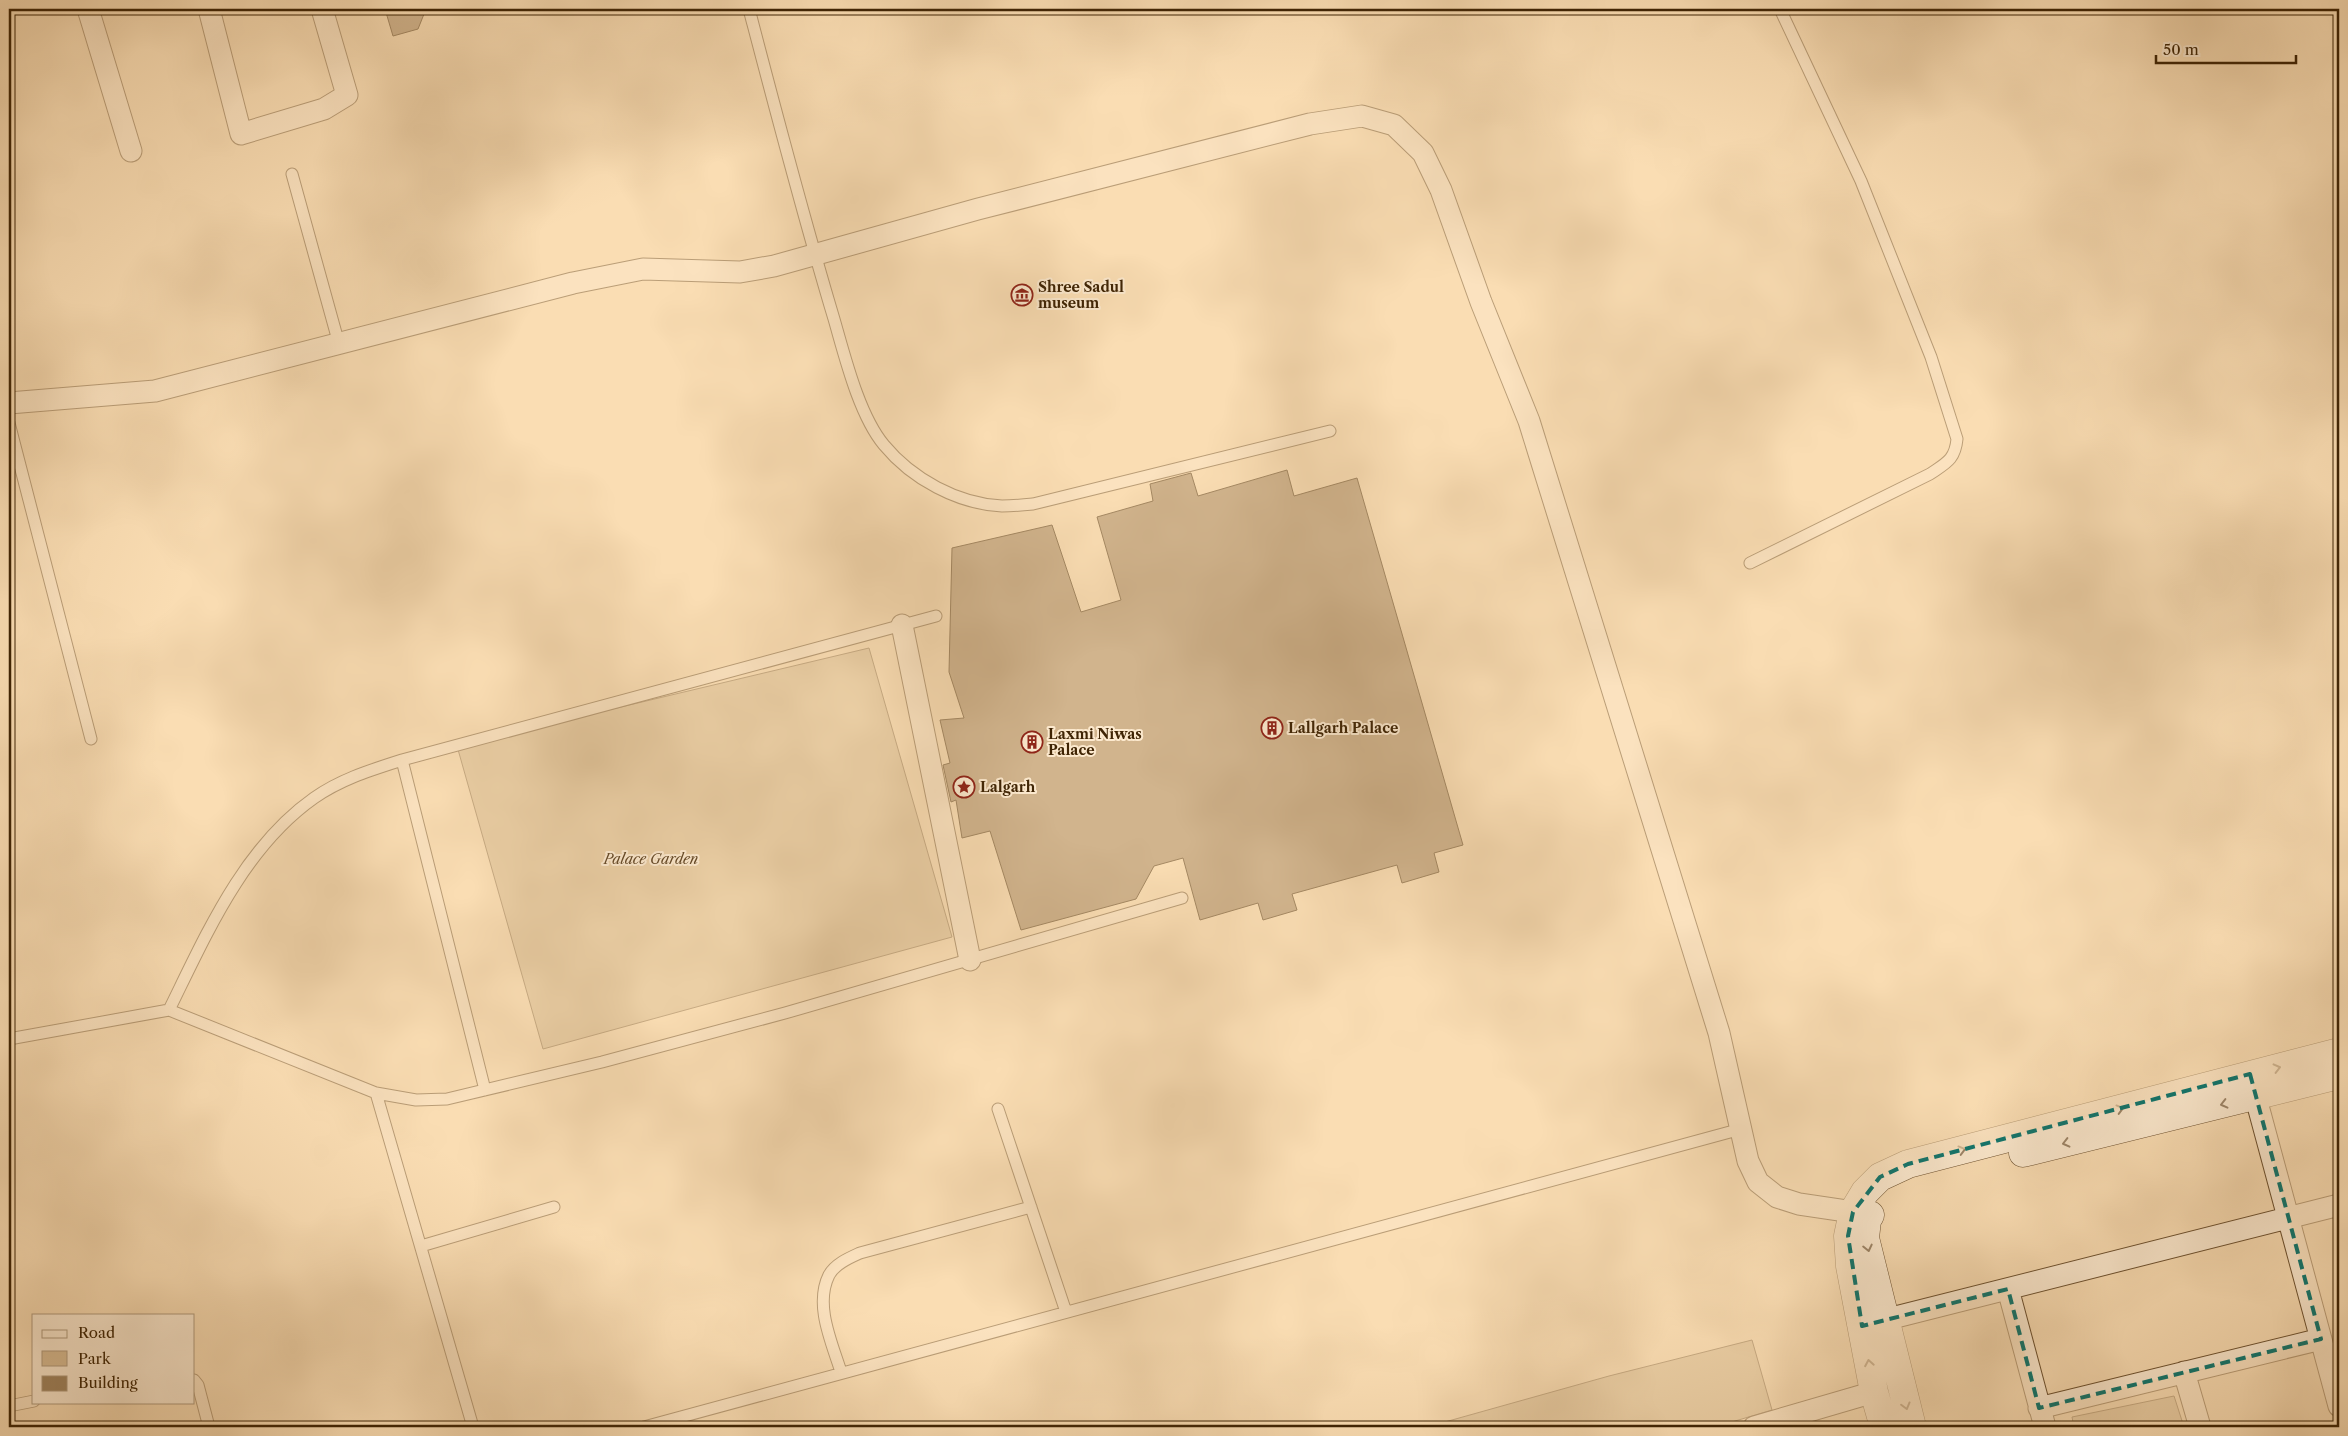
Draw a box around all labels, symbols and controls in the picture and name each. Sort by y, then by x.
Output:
scale bar [2156,32,2296,64]
text: 50 m [2163,40,2199,59]
place label: Shree Sadul museum [1038,278,1124,312]
museum icon: Shree Sadul museum [1010,283,1034,307]
building icon: Lallgarh Palace [1260,716,1284,740]
place label: Lallgarh Palace [1288,719,1398,737]
place label: Laxmi Niwas Palace [1048,725,1142,759]
building icon: Laxmi Niwas Palace [1020,730,1044,754]
place icon: Lalgarh [952,775,976,799]
place label: Lalgarh [980,778,1036,796]
park label: Palace Garden [603,850,698,868]
one-way arrow [2272,1063,2281,1074]
one-way arrow [2221,1098,2229,1108]
one-way arrow [2115,1104,2123,1114]
one-way arrow [2062,1137,2071,1148]
one-way arrow [1958,1145,1967,1156]
one-way arrow [1862,1244,1873,1253]
legend [32,1314,195,1404]
text: Road [78,1323,115,1342]
text: Park [78,1349,112,1368]
one-way arrow [1864,1358,1875,1367]
text: Building [78,1373,138,1392]
one-way arrow [1900,1402,1911,1411]

